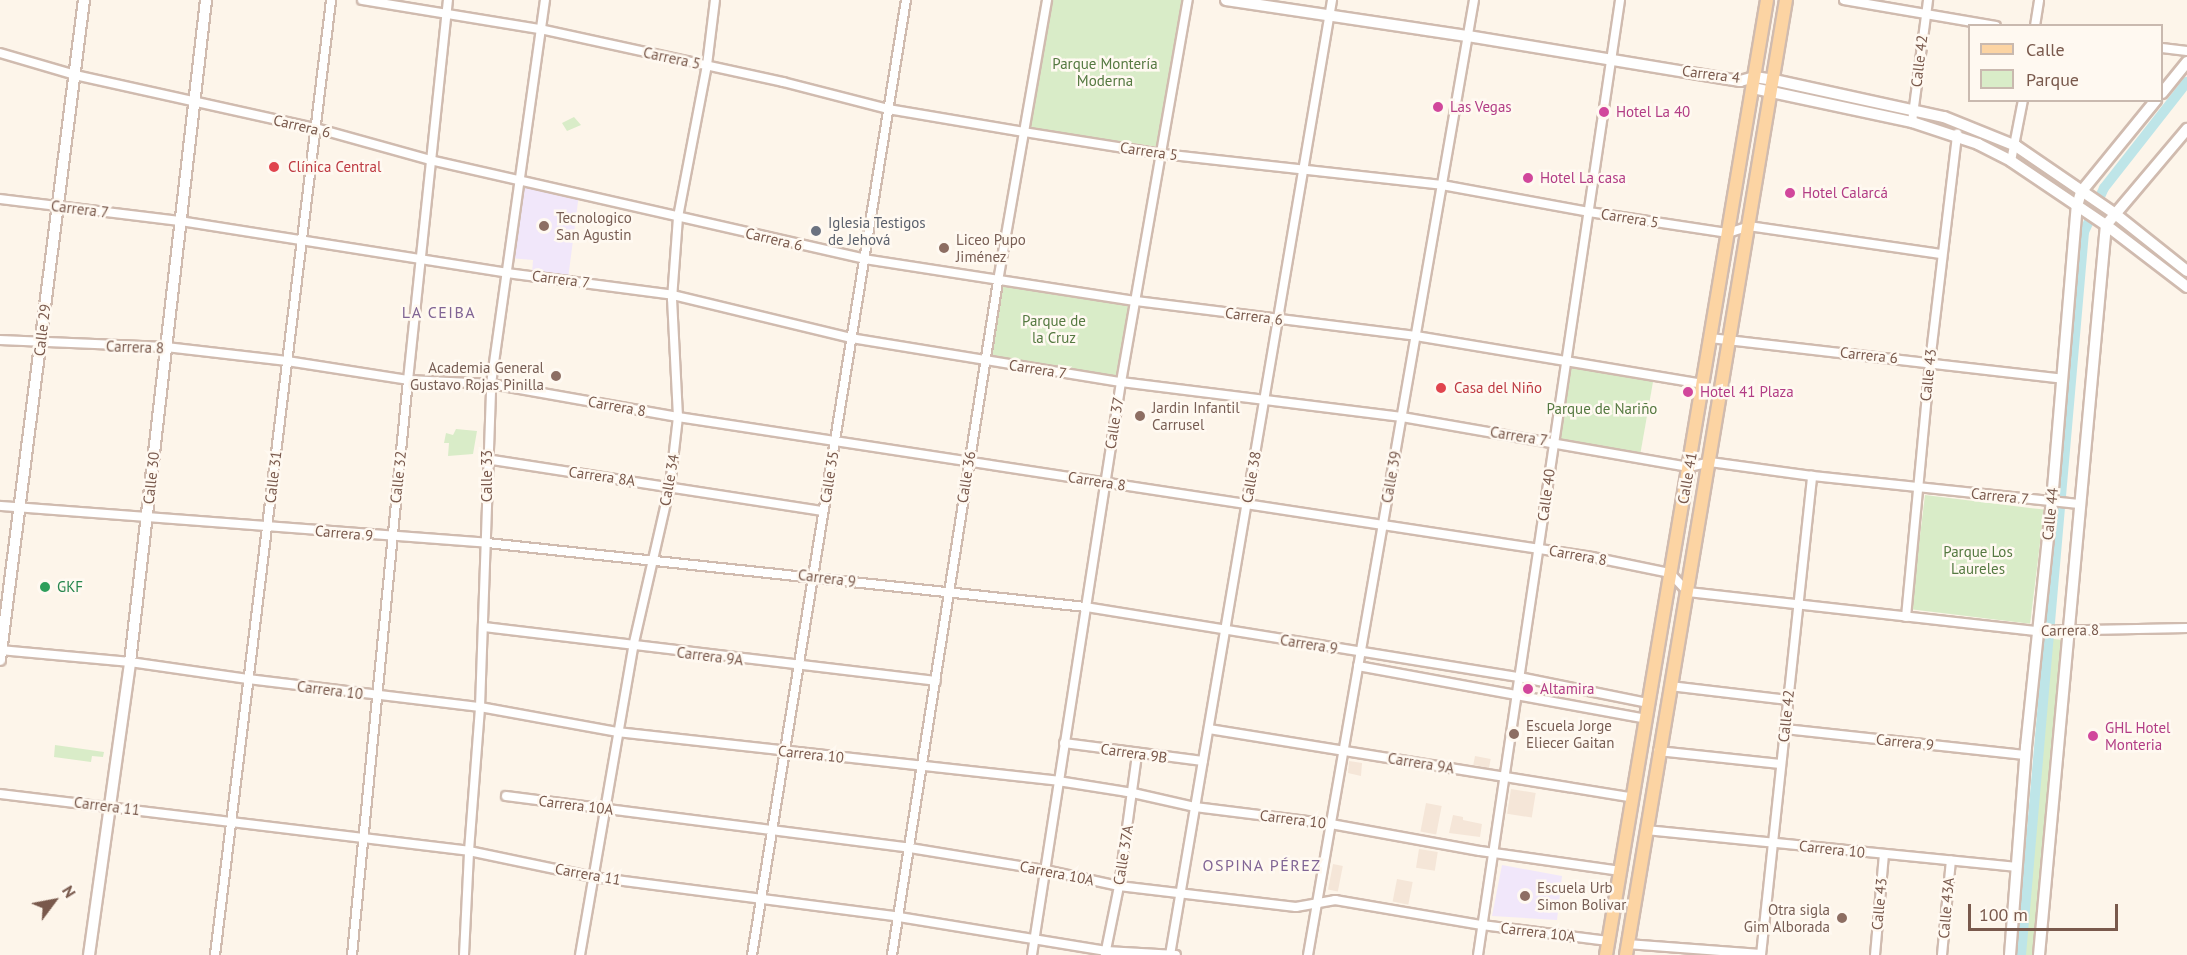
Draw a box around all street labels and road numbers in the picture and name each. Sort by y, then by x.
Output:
street label: Calle 42 [1907,34,1931,88]
street label: Carrera 5 [642,43,702,73]
street label: Carrera 4 [1681,62,1741,86]
street label: Carrera 6 [272,111,332,141]
street label: Carrera 5 [1119,138,1179,164]
street label: Carrera 7 [50,197,110,221]
street label: Carrera 5 [1600,205,1660,231]
street label: Carrera 6 [744,224,804,254]
street label: Carrera 7 [531,267,591,291]
street label: Calle 29 [30,303,54,357]
street label: Carrera 6 [1224,304,1284,328]
street label: Carrera 8 [106,337,164,357]
street label: Carrera 6 [1839,343,1899,367]
street label: Calle 43 [1916,348,1940,402]
street label: Carrera 7 [1008,356,1068,382]
street label: Carrera 8 [587,392,647,420]
street label: Calle 37 [1101,396,1127,450]
street label: Carrera 7 [1489,423,1549,449]
street label: Calle 31 [261,450,285,504]
street label: Calle 32 [386,450,410,504]
street label: Calle 33 [478,450,496,502]
street label: Calle 35 [816,450,842,504]
street label: Calle 36 [953,450,979,504]
street label: Calle 38 [1238,450,1264,504]
street label: Calle 39 [1378,450,1404,504]
street label: Calle 30 [139,451,163,505]
street label: Calle 41 [1674,451,1700,505]
street label: Calle 34 [656,453,682,507]
street label: Carrera 8A [568,462,636,490]
street label: Carrera 8 [1067,468,1127,494]
street label: Calle 40 [1533,468,1559,522]
street label: Carrera 7 [1970,484,2030,508]
street label: Calle 44 [2038,487,2062,541]
street label: Carrera 9 [314,521,374,545]
street label: Carrera 8 [1548,541,1608,569]
street label: Carrera 9 [797,566,857,590]
street label: Carrera 8 [2041,620,2099,640]
street label: Carrera 9 [1279,631,1339,657]
street label: Carrera 9A [676,643,744,669]
street label: Carrera 10 [296,677,364,703]
street label: Calle 42 [1774,689,1798,743]
street label: Carrera 9 [1875,730,1935,754]
street label: Carrera 9B [1100,739,1168,767]
street label: Carrera 10 [777,742,845,766]
street label: Carrera 9A [1386,749,1456,777]
street label: Carrera 10A [538,791,614,819]
street label: Carrera 11 [73,793,141,819]
street label: Carrera 10 [1259,806,1327,832]
street label: Calle 37A [1109,824,1137,886]
street label: Carrera 10 [1798,837,1866,861]
street label: Carrera 10A [1018,857,1096,889]
street label: Carrera 11 [554,859,622,889]
street label: Calle 43 [1868,877,1890,931]
street label: Calle 43A [1934,877,1958,939]
street label: Carrera 10A [1500,918,1576,946]

